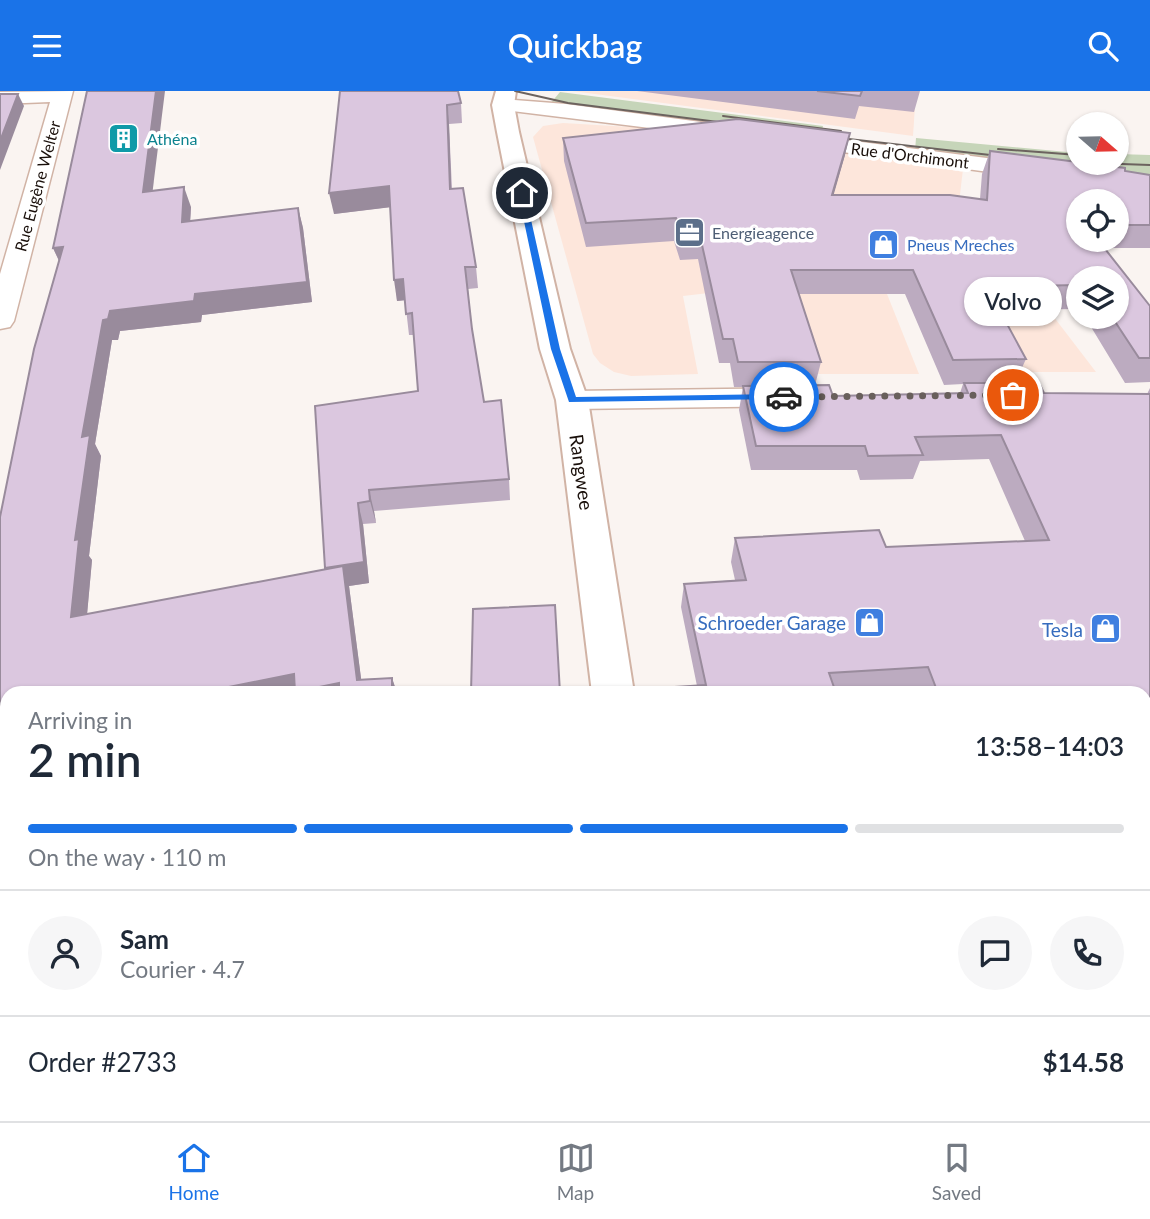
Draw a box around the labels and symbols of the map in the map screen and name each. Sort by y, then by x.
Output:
north arrow [1066,112,1129,175]
street label: Rue Eugène Welter [10,118,64,254]
building icon: Athéna [107,121,141,155]
place label: Athéna [147,129,197,148]
street label: Rue d'Orchimont [850,138,970,172]
pin [492,163,552,223]
office icon: Energieagence [672,215,706,249]
place label: Energieagence [712,223,814,242]
shop icon: Pneus Mreches [867,227,901,261]
place label: Pneus Mreches [907,235,1014,254]
callout: Volvo [964,276,1062,325]
courier [749,362,819,432]
pin [983,365,1043,425]
street label: Rangwee [565,432,599,512]
shop icon: Schroeder Garage [852,605,886,639]
place label: Schroeder Garage [697,611,846,634]
shop icon: Tesla [1089,612,1123,646]
place label: Tesla [1042,618,1083,641]

